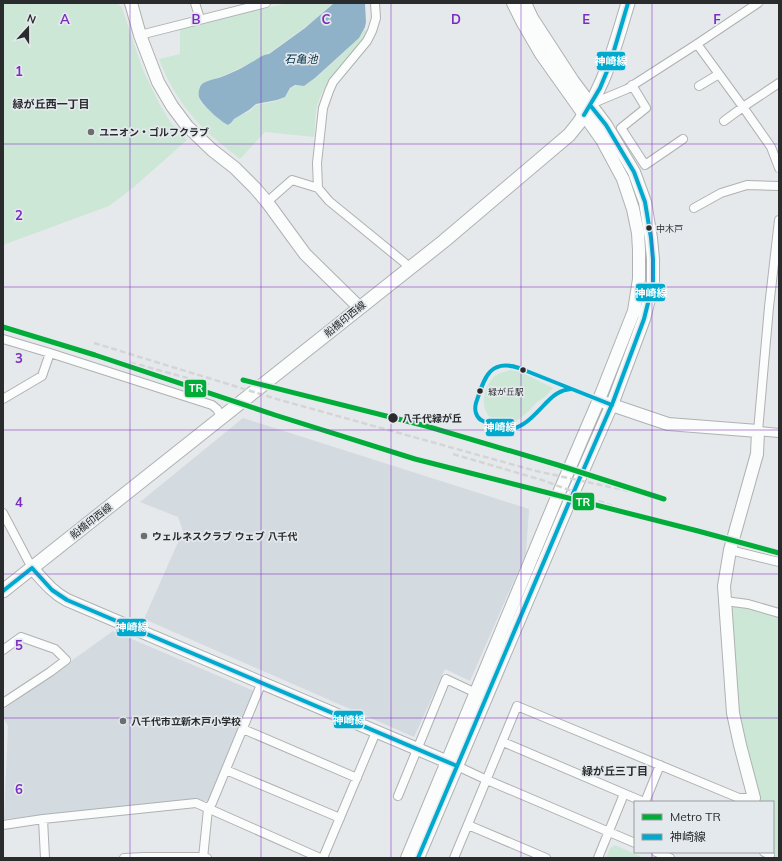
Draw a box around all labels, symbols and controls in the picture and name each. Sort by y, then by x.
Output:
north arrow [8,8,48,48]
text: N [25,11,38,27]
text: A [60,11,70,27]
text: B [192,11,201,27]
text: C [322,11,331,27]
text: D [451,11,461,27]
text: E [582,11,590,27]
text: F [713,11,721,27]
line badge: 神崎線 [596,51,626,71]
water label: 石亀池 [285,52,318,66]
text: 神崎線 [595,54,628,68]
text: 1 [15,63,23,79]
district label: 緑が丘西一丁目 [13,97,90,111]
place label: ユニオン・ゴルフクラブ [99,126,209,139]
marker: ユニオン・ゴルフクラブ [86,127,96,137]
text: 2 [15,207,23,223]
marker: 中木戸 [644,223,654,233]
place label: 中木戸 [656,223,683,234]
line badge: 神崎線 [635,283,666,302]
text: 神崎線 [635,286,668,300]
street label: 船橋印西線 [321,298,369,340]
text: 3 [15,350,23,366]
unlabelled marker [518,365,528,375]
line badge: TR [184,379,207,398]
text: TR [189,381,204,395]
marker: 緑が丘駅 [475,386,485,396]
place label: 緑が丘駅 [488,386,524,397]
marker: 八千代緑が丘 [386,411,400,425]
place label: 八千代緑が丘 [402,412,462,425]
line badge: 神崎線 [485,418,515,437]
text: 神崎線 [484,420,517,434]
line badge: TR [572,492,595,511]
text: 4 [15,494,23,510]
text: TR [576,495,591,509]
street label: 船橋印西線 [67,500,115,542]
place label: ウェルネスクラブ ウェブ 八千代 [152,530,297,543]
marker: ウェルネスクラブ ウェブ 八千代 [139,531,149,541]
line badge: 神崎線 [116,618,147,637]
text: 神崎線 [116,620,149,634]
text: 5 [15,637,23,653]
line badge: 神崎線 [333,710,364,729]
text: 神崎線 [333,713,366,727]
place label: 八千代市立新木戸小学校 [131,715,241,728]
marker: 八千代市立新木戸小学校 [118,716,128,726]
district label: 緑が丘三丁目 [582,764,648,778]
text: 6 [15,781,23,797]
legend [634,801,774,853]
text: Metro TR [670,809,721,824]
text: 神崎線 [670,829,706,844]

